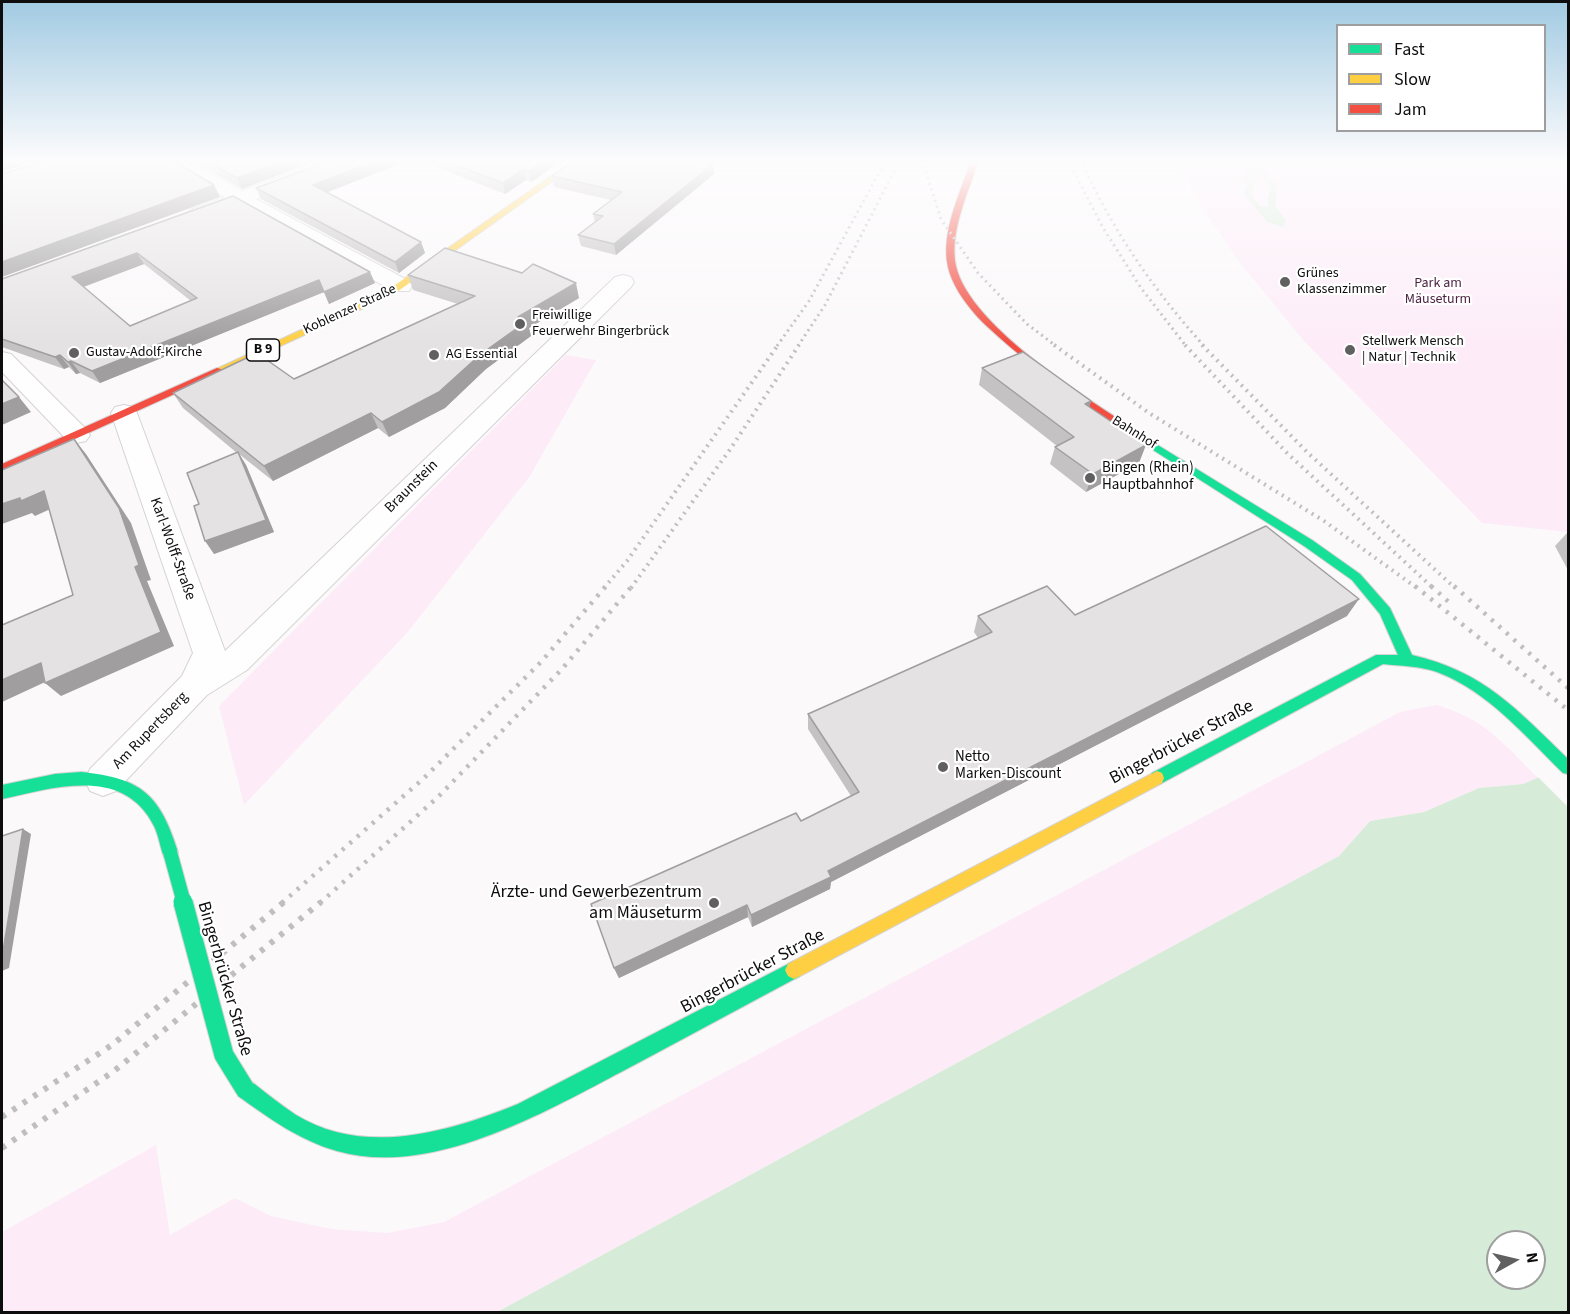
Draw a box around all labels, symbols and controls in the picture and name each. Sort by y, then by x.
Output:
legend [1336,24,1546,132]
text: Fast [1394,37,1425,62]
text: Slow [1394,67,1431,92]
text: Jam [1394,97,1427,122]
place label: Grünes Klassenzimmer [1297,266,1386,298]
marker: Grünes Klassenzimmer [1278,275,1292,289]
park label: Park am Mäuseturm [1405,276,1471,308]
street label: Koblenzer Straße [301,281,399,339]
place label: Freiwillige Feuerwehr Bingerbrück [532,308,669,340]
marker: Freiwillige Feuerwehr Bingerbrück [513,317,527,331]
place label: Stellwerk Mensch | Natur | Technik [1362,334,1464,366]
road number: B 9 [246,339,280,361]
marker: Stellwerk Mensch | Natur | Technik [1343,343,1357,357]
place label: Gustav-Adolf-Kirche [86,345,202,361]
marker: Gustav-Adolf-Kirche [67,346,81,360]
place label: AG Essential [446,347,517,363]
marker: AG Essential [427,348,441,362]
street label: Bahnhof [1108,413,1160,453]
street label: Braunstein [382,457,442,517]
place label: Bingen (Rhein) Hauptbahnhof [1102,460,1194,495]
marker: Bingen (Rhein) Hauptbahnhof [1083,471,1097,485]
street label: Karl-Wolff-Straße [145,495,199,603]
street label: Am Rupertsberg [110,688,192,774]
street label: Bingerbrücker Straße [1106,696,1258,790]
place label: Netto Marken-Discount [955,749,1061,784]
marker: Netto Marken-Discount [936,760,950,774]
place label: Ärzte- und Gewerbezentrum am Mäuseturm [491,882,702,924]
marker: Ärzte- und Gewerbezentrum am Mäuseturm [707,896,721,910]
street label: Bingerbrücker Straße [192,899,256,1059]
street label: Bingerbrücker Straße [677,925,829,1019]
north arrow [1486,1230,1546,1290]
text: N [1520,1251,1543,1265]

